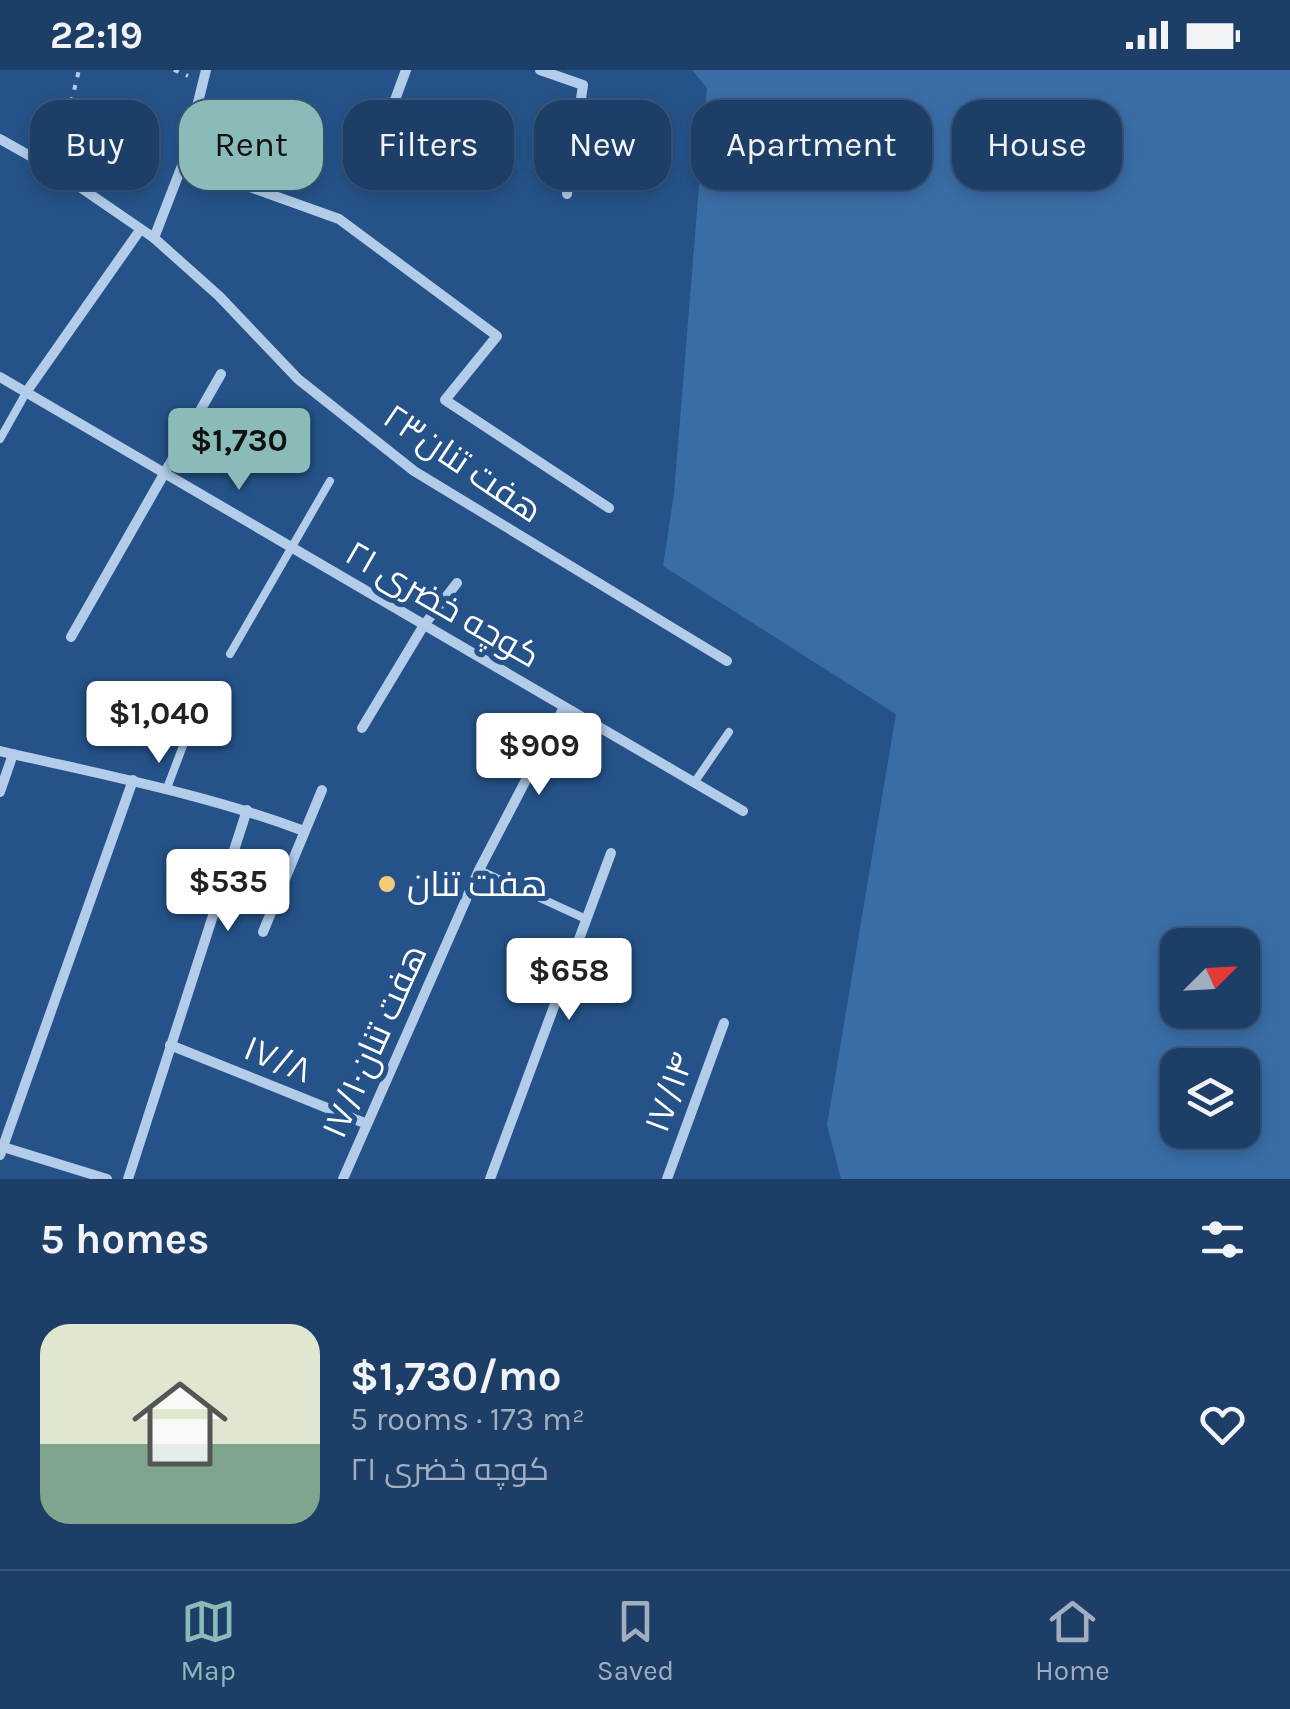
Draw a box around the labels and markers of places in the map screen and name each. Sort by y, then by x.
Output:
pin: $1,730 [158,408,320,493]
pin: $1,040 [78,681,240,766]
pin: $909 [480,713,598,798]
pin: $535 [169,849,287,934]
place label: هفت تنان [407,864,547,905]
marker: هفت تنان [376,873,398,895]
pin: $658 [510,938,628,1023]

